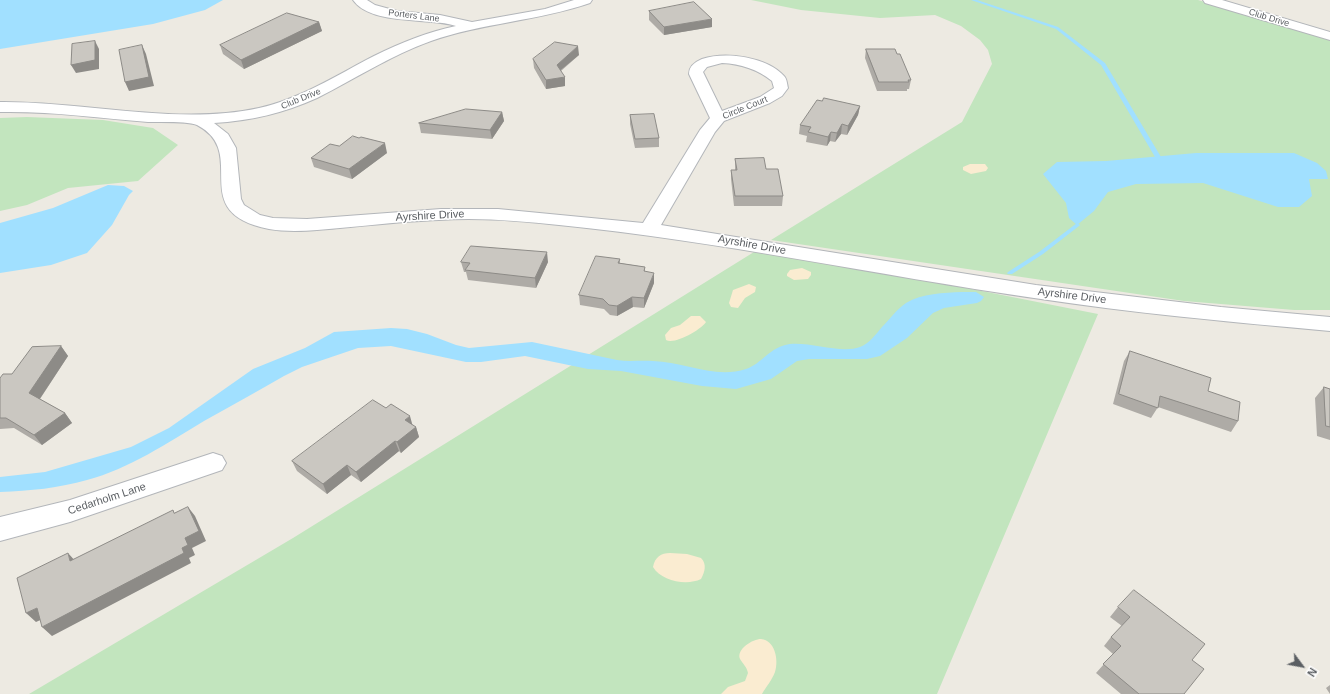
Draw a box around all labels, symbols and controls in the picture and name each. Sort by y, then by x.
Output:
street label: Club Drive [1247,7,1291,29]
street label: Porters Lane [388,8,440,24]
street label: Club Drive [280,86,322,112]
street label: Circle Court [721,94,769,122]
street label: Ayrshire Drive [395,208,465,224]
street label: Ayrshire Drive [717,233,787,257]
street label: Ayrshire Drive [1037,285,1107,307]
street label: Cedarholm Lane [66,480,148,518]
north arrow [1282,646,1322,686]
text: N [1305,666,1319,679]

